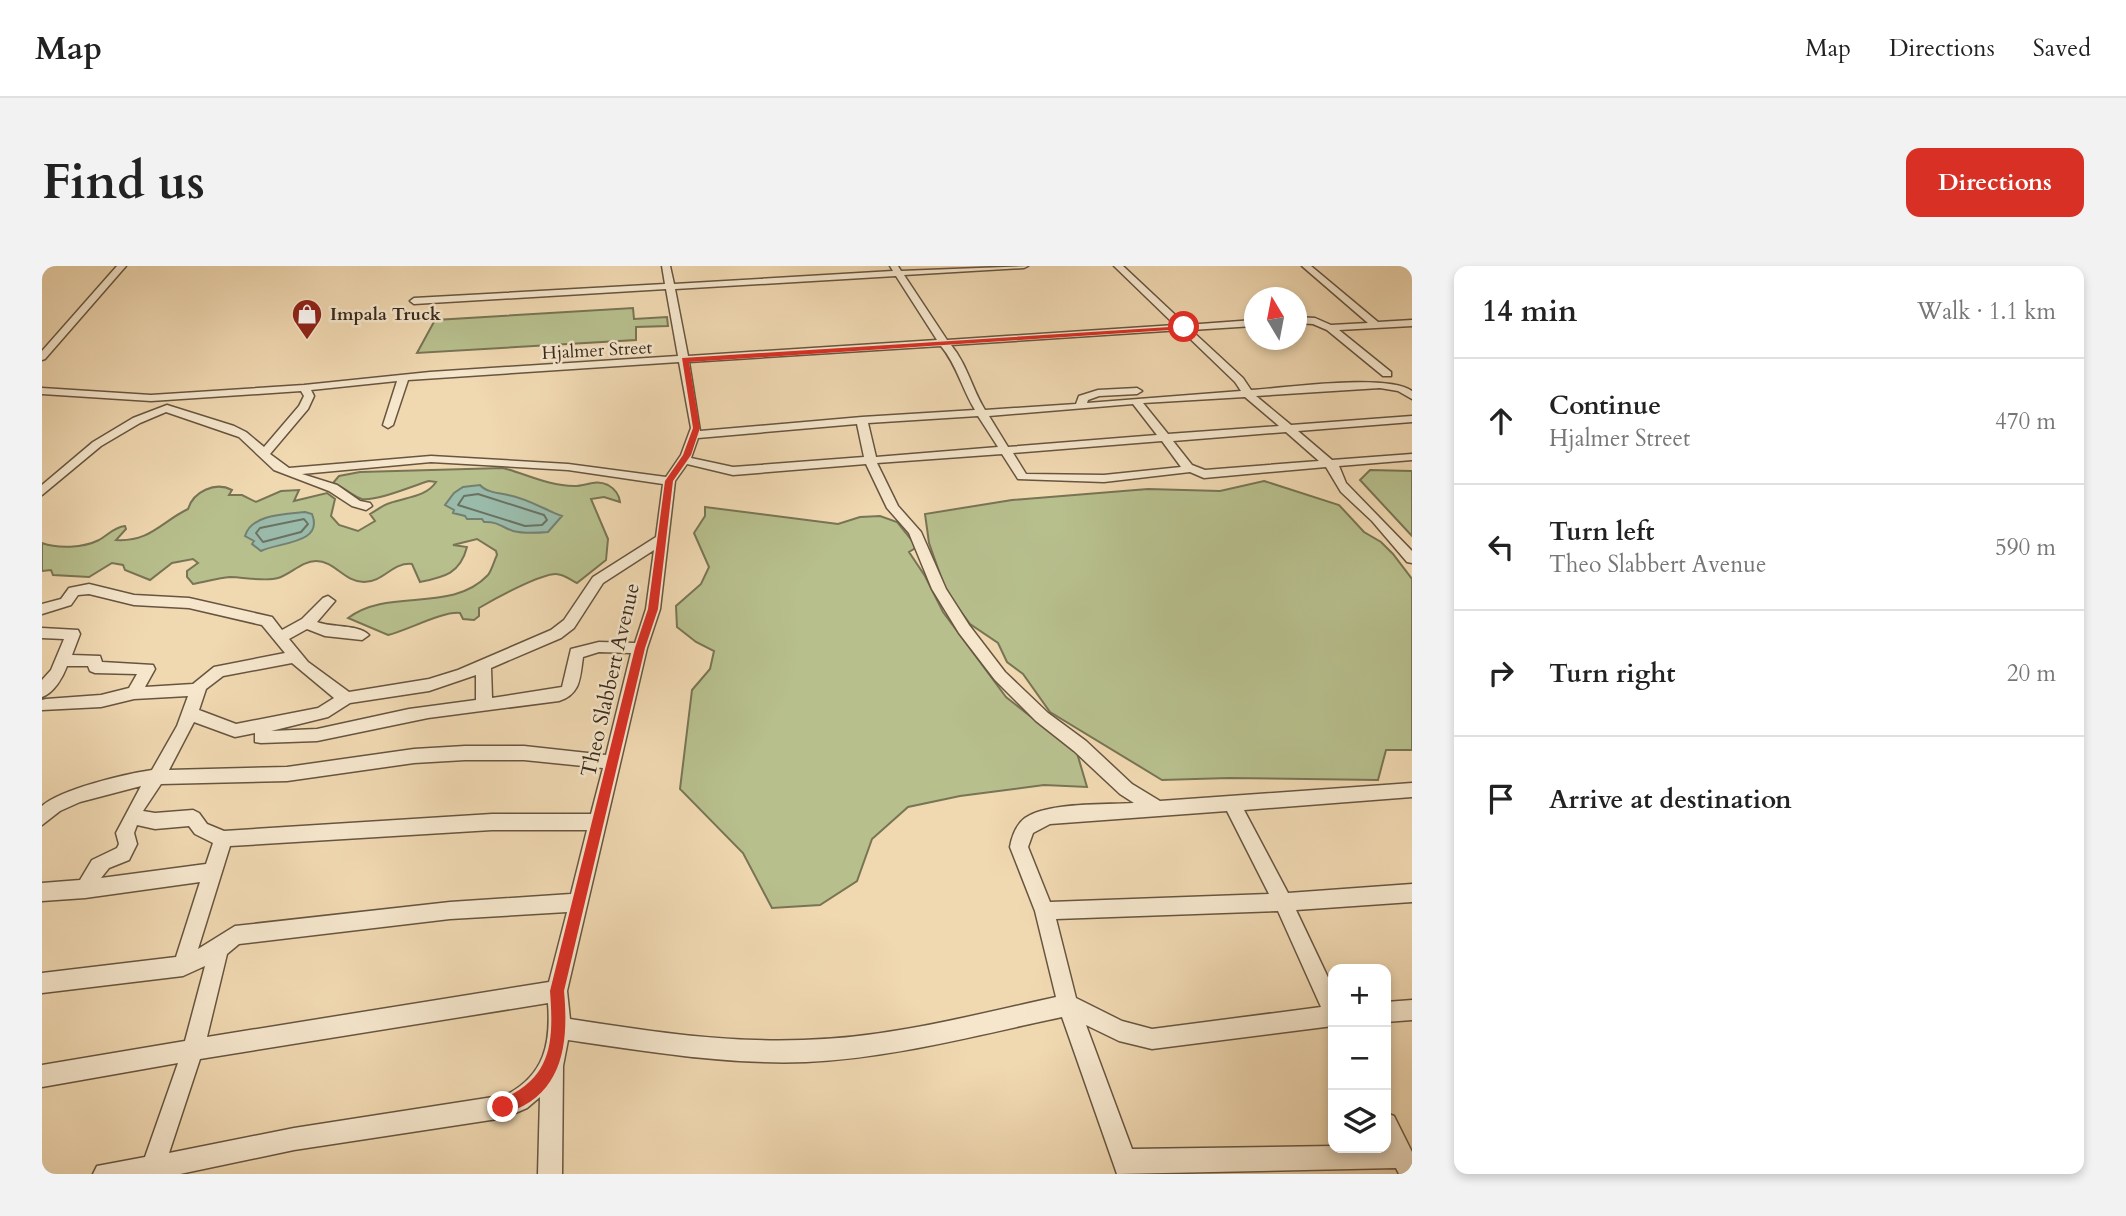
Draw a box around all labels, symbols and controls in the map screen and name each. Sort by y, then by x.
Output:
text: Map [35,26,102,71]
text: Map [1805,32,1851,65]
text: Directions [1889,32,1995,65]
text: Saved [2033,32,2091,65]
button: Directions [1906,148,2084,217]
text: Find us [42,149,205,216]
north arrow [1244,287,1307,350]
text: 14 min [1482,291,1577,332]
text: Walk · 1.1 km [1917,296,2056,327]
shop icon: Impala Truck [290,297,324,341]
place label: Impala Truck [330,302,442,327]
route start [1168,311,1199,342]
street label: Hjalmer Street [541,335,653,366]
text: Continue [1549,388,1661,423]
icon: ahead [1482,402,1520,440]
text: 470 m [1995,406,2056,437]
text: Hjalmer Street [1549,423,1690,454]
text: Turn left [1549,514,1654,549]
icon: left [1482,528,1520,566]
text: 590 m [1995,532,2056,563]
text: Theo Slabbert Avenue [1549,549,1766,580]
street label: Theo Slabbert Avenue [574,580,647,780]
icon: right [1482,654,1520,692]
text: Turn right [1549,656,1676,691]
text: 20 m [2007,658,2056,689]
icon: arrive [1482,780,1520,818]
text: Arrive at destination [1549,782,1792,817]
map controls [1328,964,1391,1153]
button: + [1328,964,1391,1027]
button: − [1328,1027,1391,1090]
button: layers [1328,1090,1391,1153]
route end [487,1091,518,1122]

